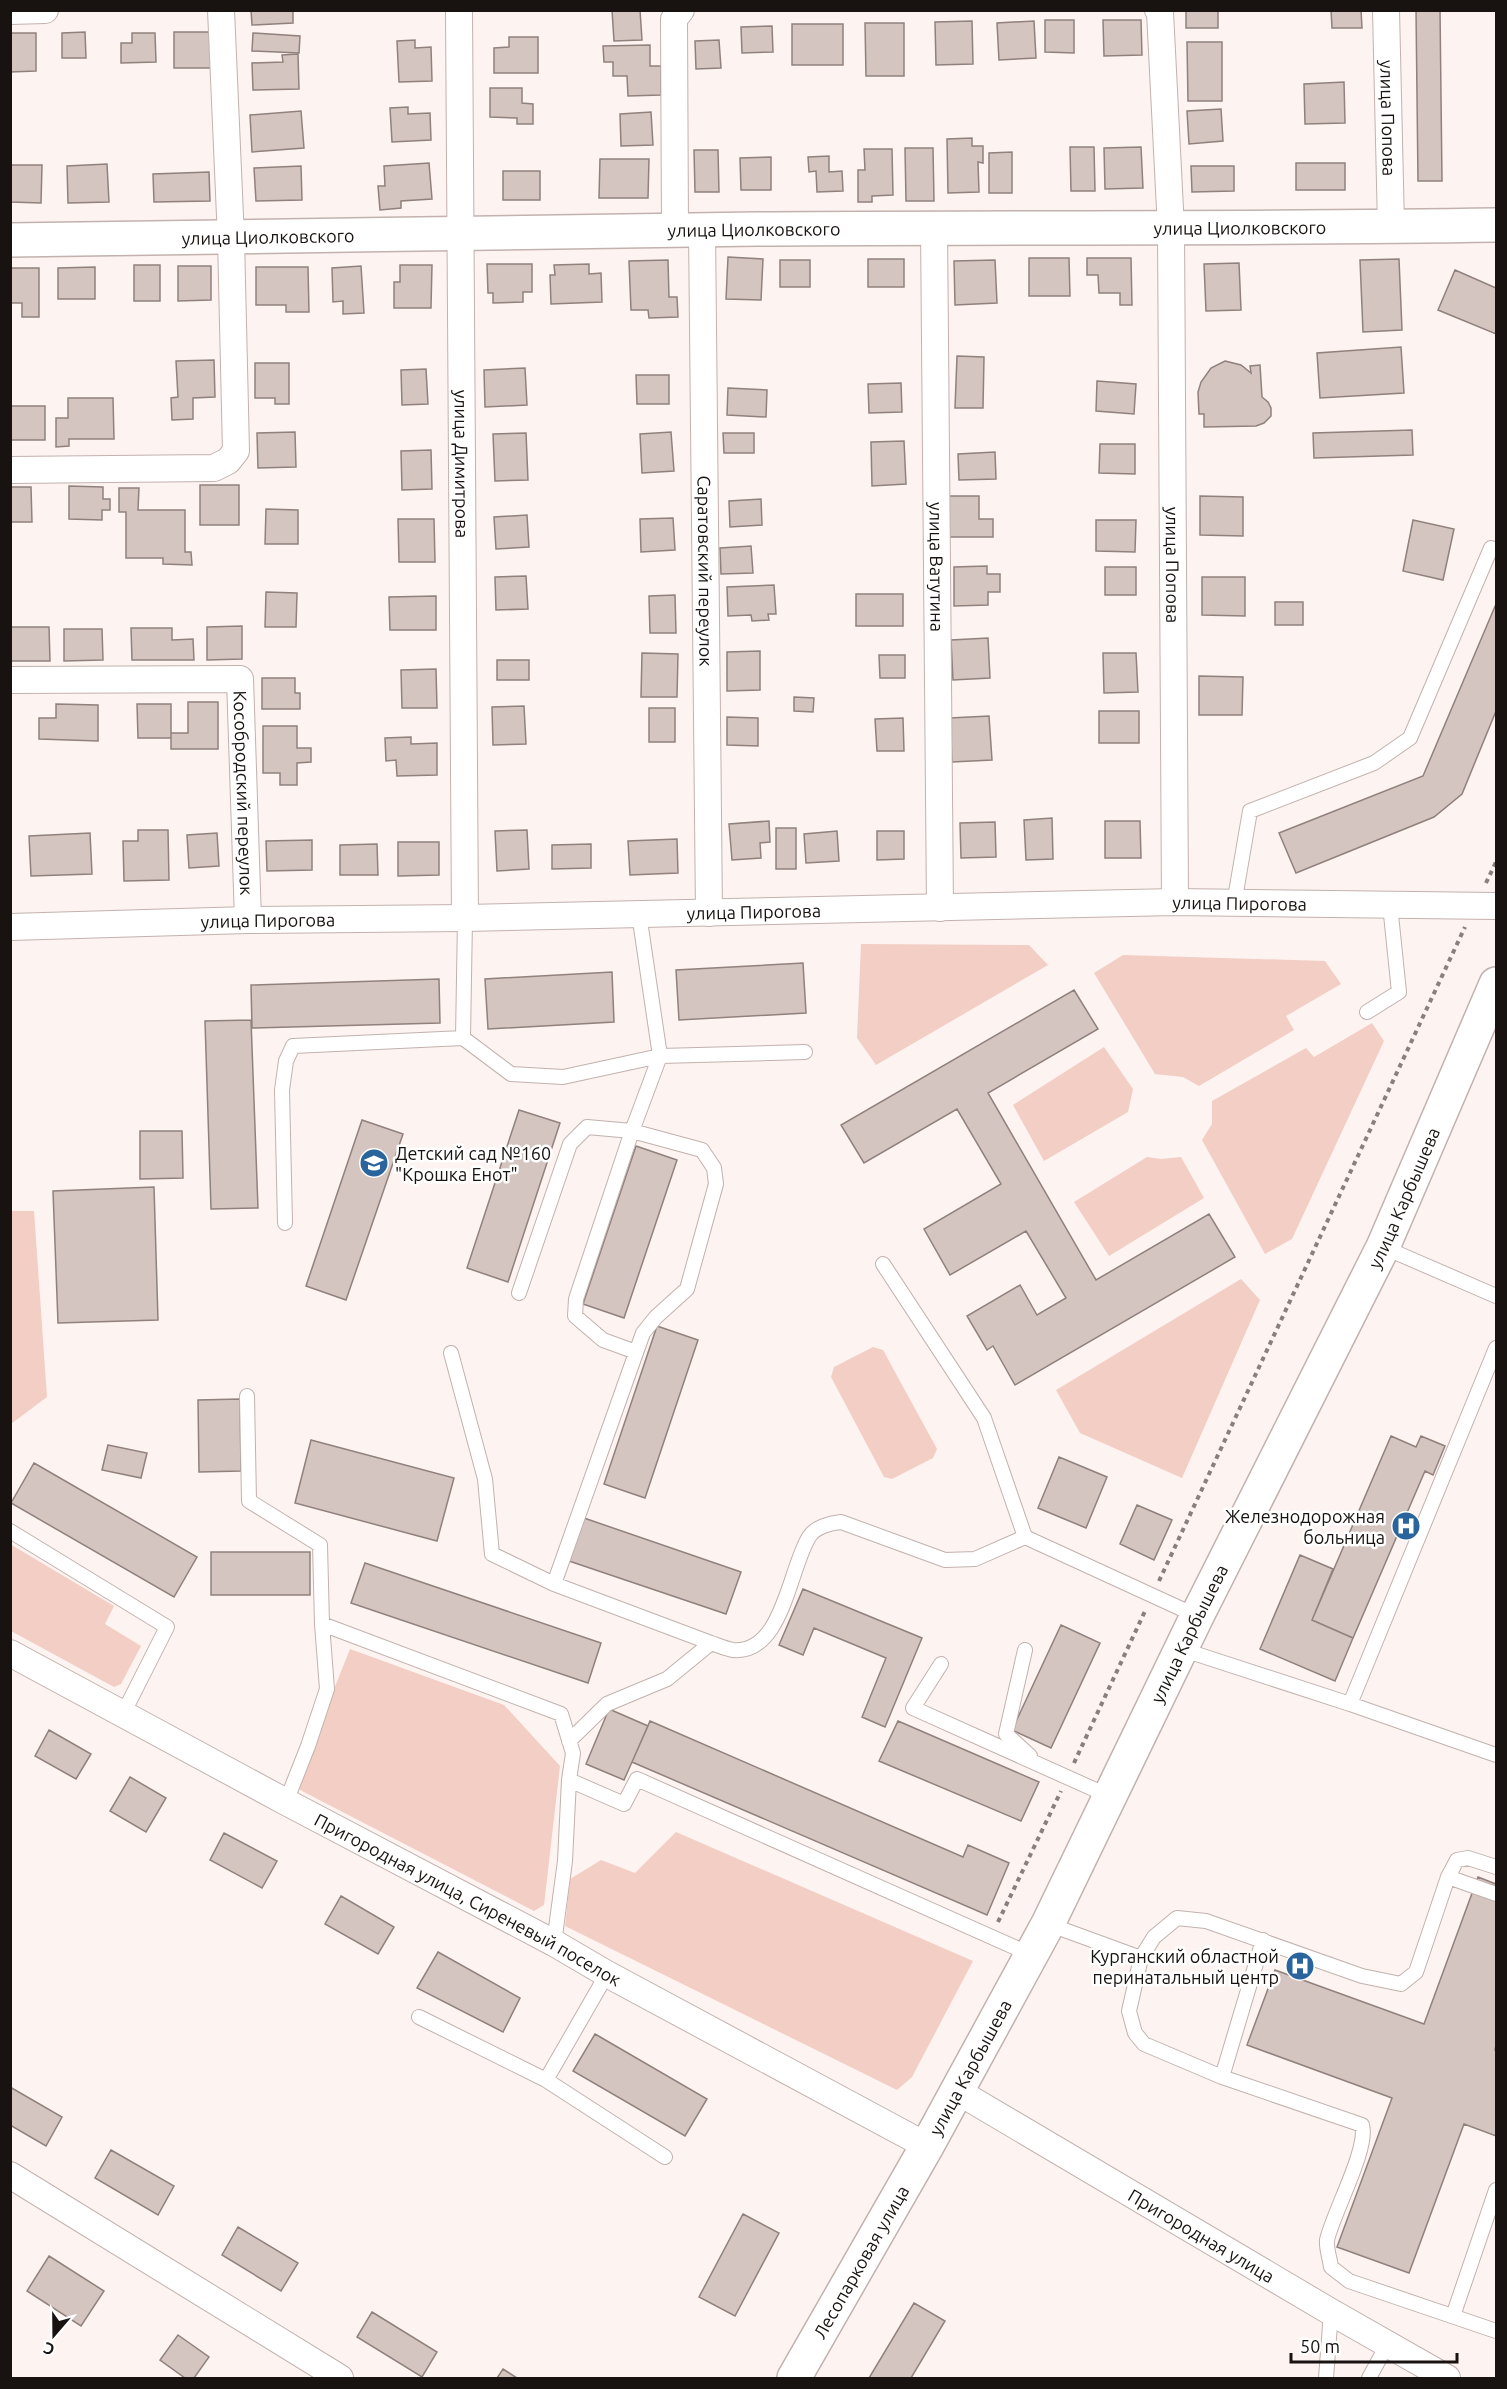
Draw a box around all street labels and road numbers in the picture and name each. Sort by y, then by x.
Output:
street label: улица Попова [1377,60,1400,176]
street label: улица Циолковского [1153,217,1326,238]
street label: улица Циолковского [667,218,840,240]
street label: улица Циолковского [181,225,355,248]
street label: улица Димитрова [452,390,472,538]
street label: Саратовский переулок [695,475,716,667]
street label: улица Ватутина [926,502,948,632]
street label: улица Попова [1163,507,1183,623]
street label: Кособродский переулок [230,690,257,896]
street label: улица Пирогова [1172,892,1307,914]
street label: улица Пирогова [686,900,821,923]
street label: улица Пирогова [200,909,335,931]
street label: улица Карбышева [1364,1124,1443,1272]
street label: улица Карбышева [1146,1561,1231,1706]
street label: Пригородная улица, Сиреневый поселок [311,1809,625,1990]
street label: улица Карбышева [925,1996,1015,2139]
street label: Лесопарковая улица [809,2182,912,2342]
street label: Пригородная улица [1125,2185,1278,2286]

